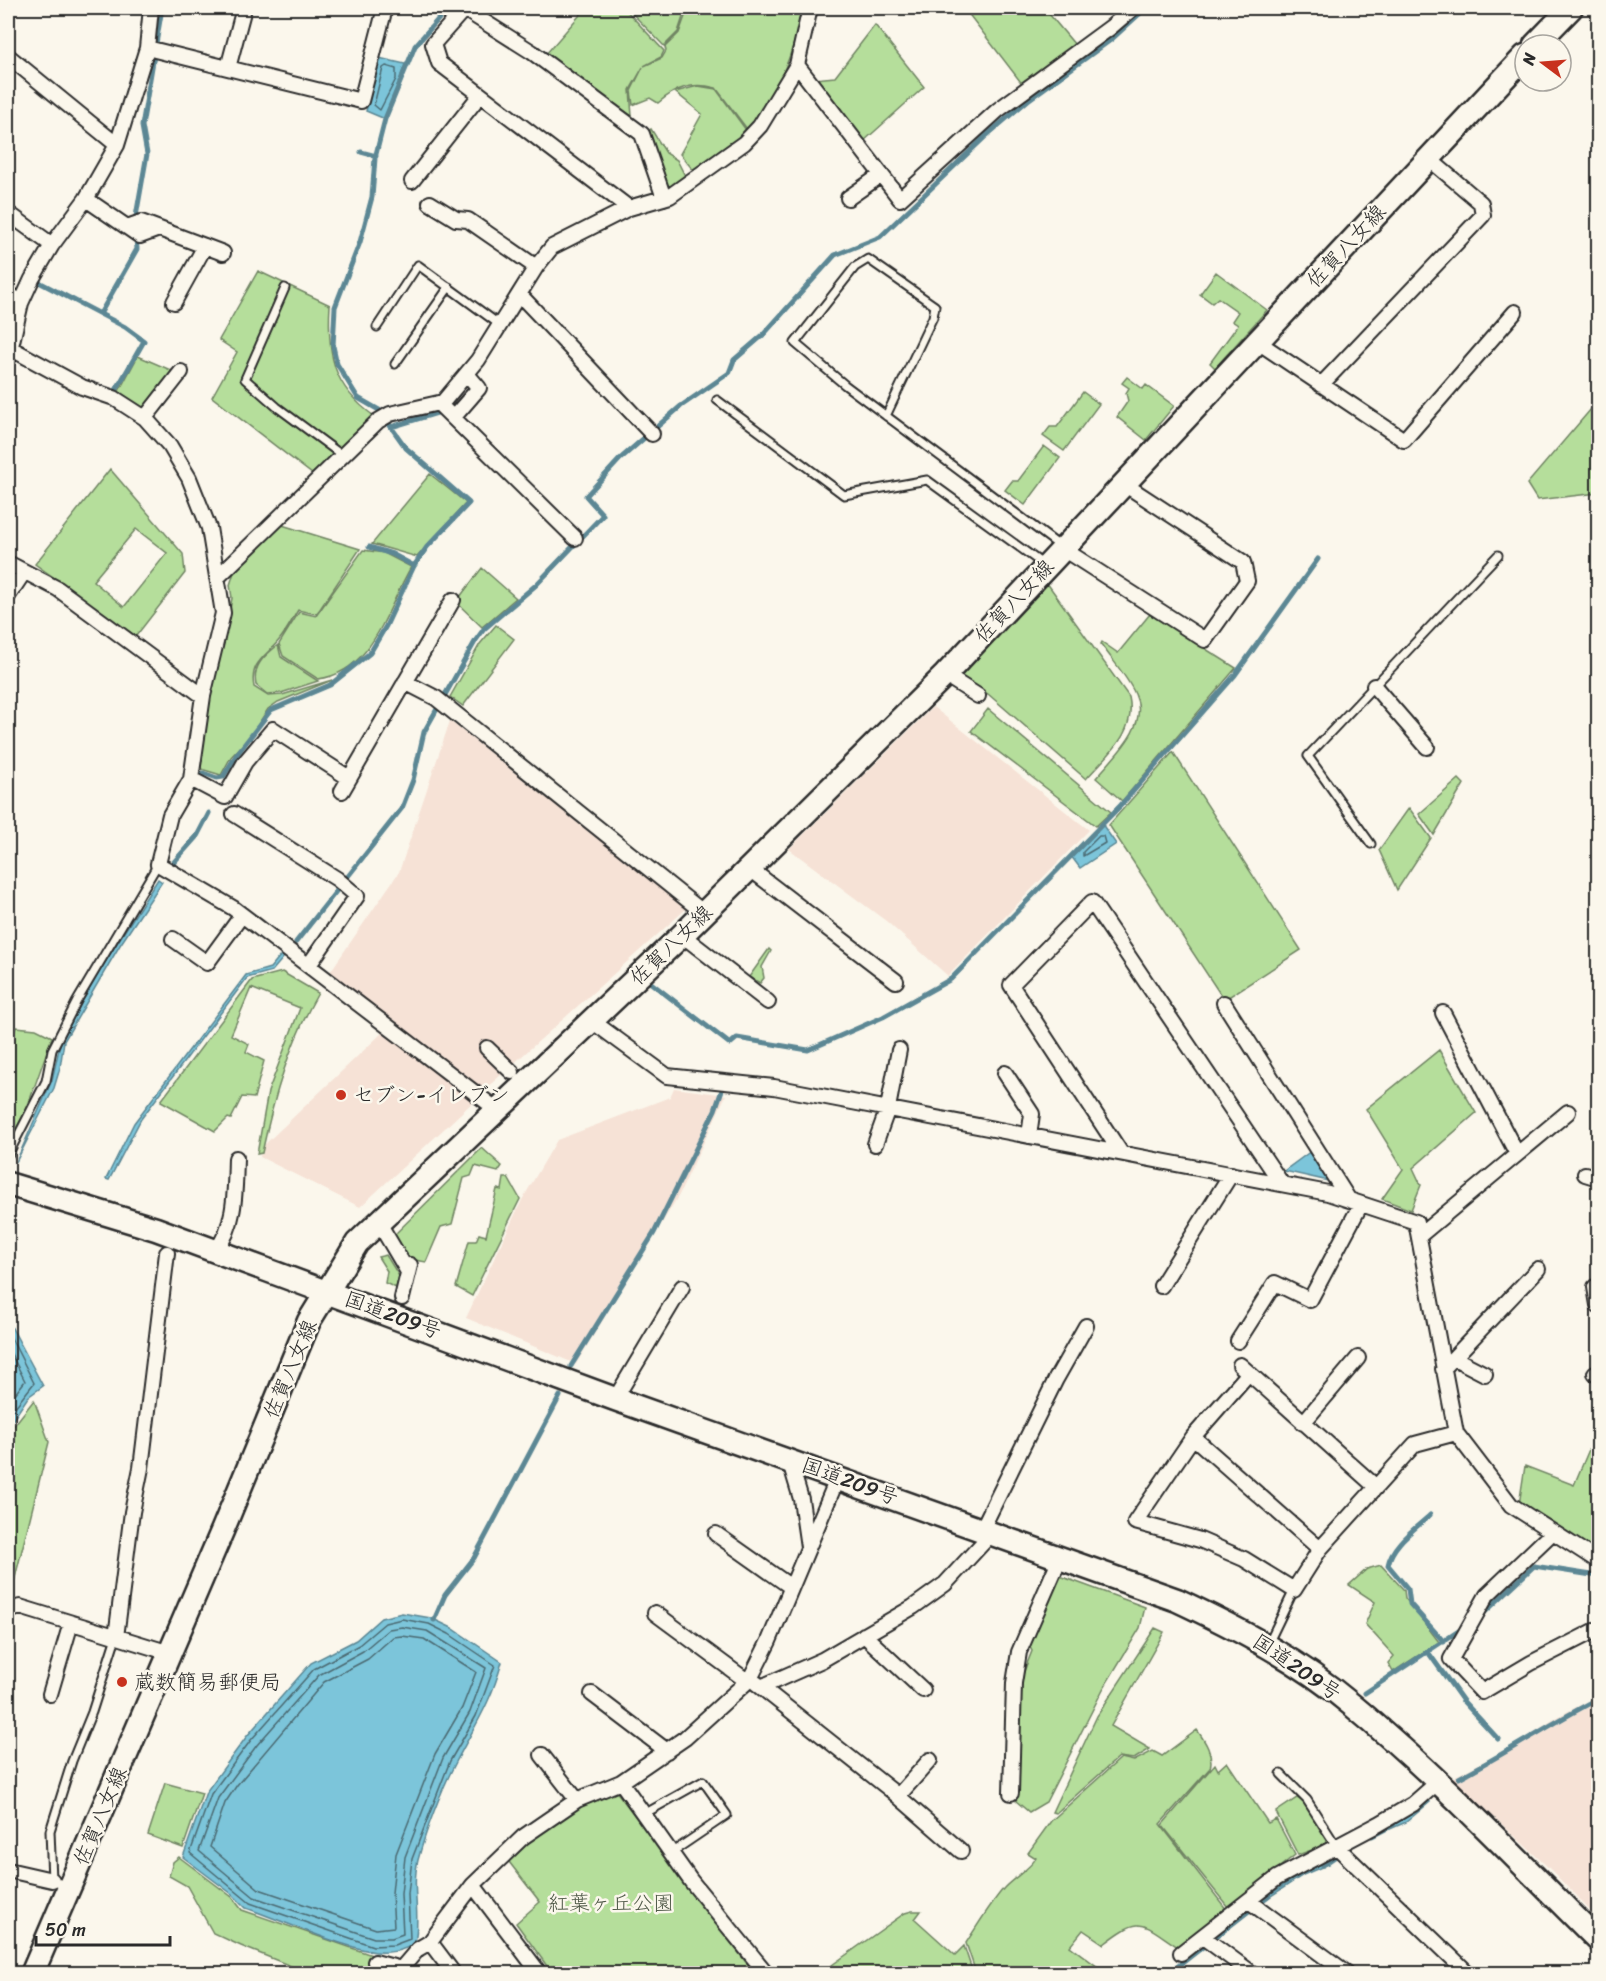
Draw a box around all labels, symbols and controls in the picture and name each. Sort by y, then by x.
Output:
north arrow [1513,33,1573,93]
text: N [1513,49,1545,69]
street label: 佐賀八女線 [1296,195,1396,297]
street label: 佐賀八女線 [964,550,1064,652]
street label: 佐賀八女線 [620,895,722,995]
place label: セブン-イレブン [353,1076,510,1114]
marker: セブン-イレブン [334,1088,348,1102]
street label: 国道209号 [339,1280,447,1350]
street label: 佐賀八女線 [252,1313,328,1425]
street label: 国道209号 [796,1446,904,1516]
street label: 国道209号 [1244,1623,1350,1711]
place label: 蔵数簡易郵便局 [134,1663,281,1701]
marker: 蔵数簡易郵便局 [115,1675,129,1689]
street label: 佐賀八女線 [62,1760,138,1872]
park label: 紅葉ヶ丘公園 [548,1884,674,1922]
scale bar [36,1909,170,1947]
text: 50 m [45,1914,86,1946]

